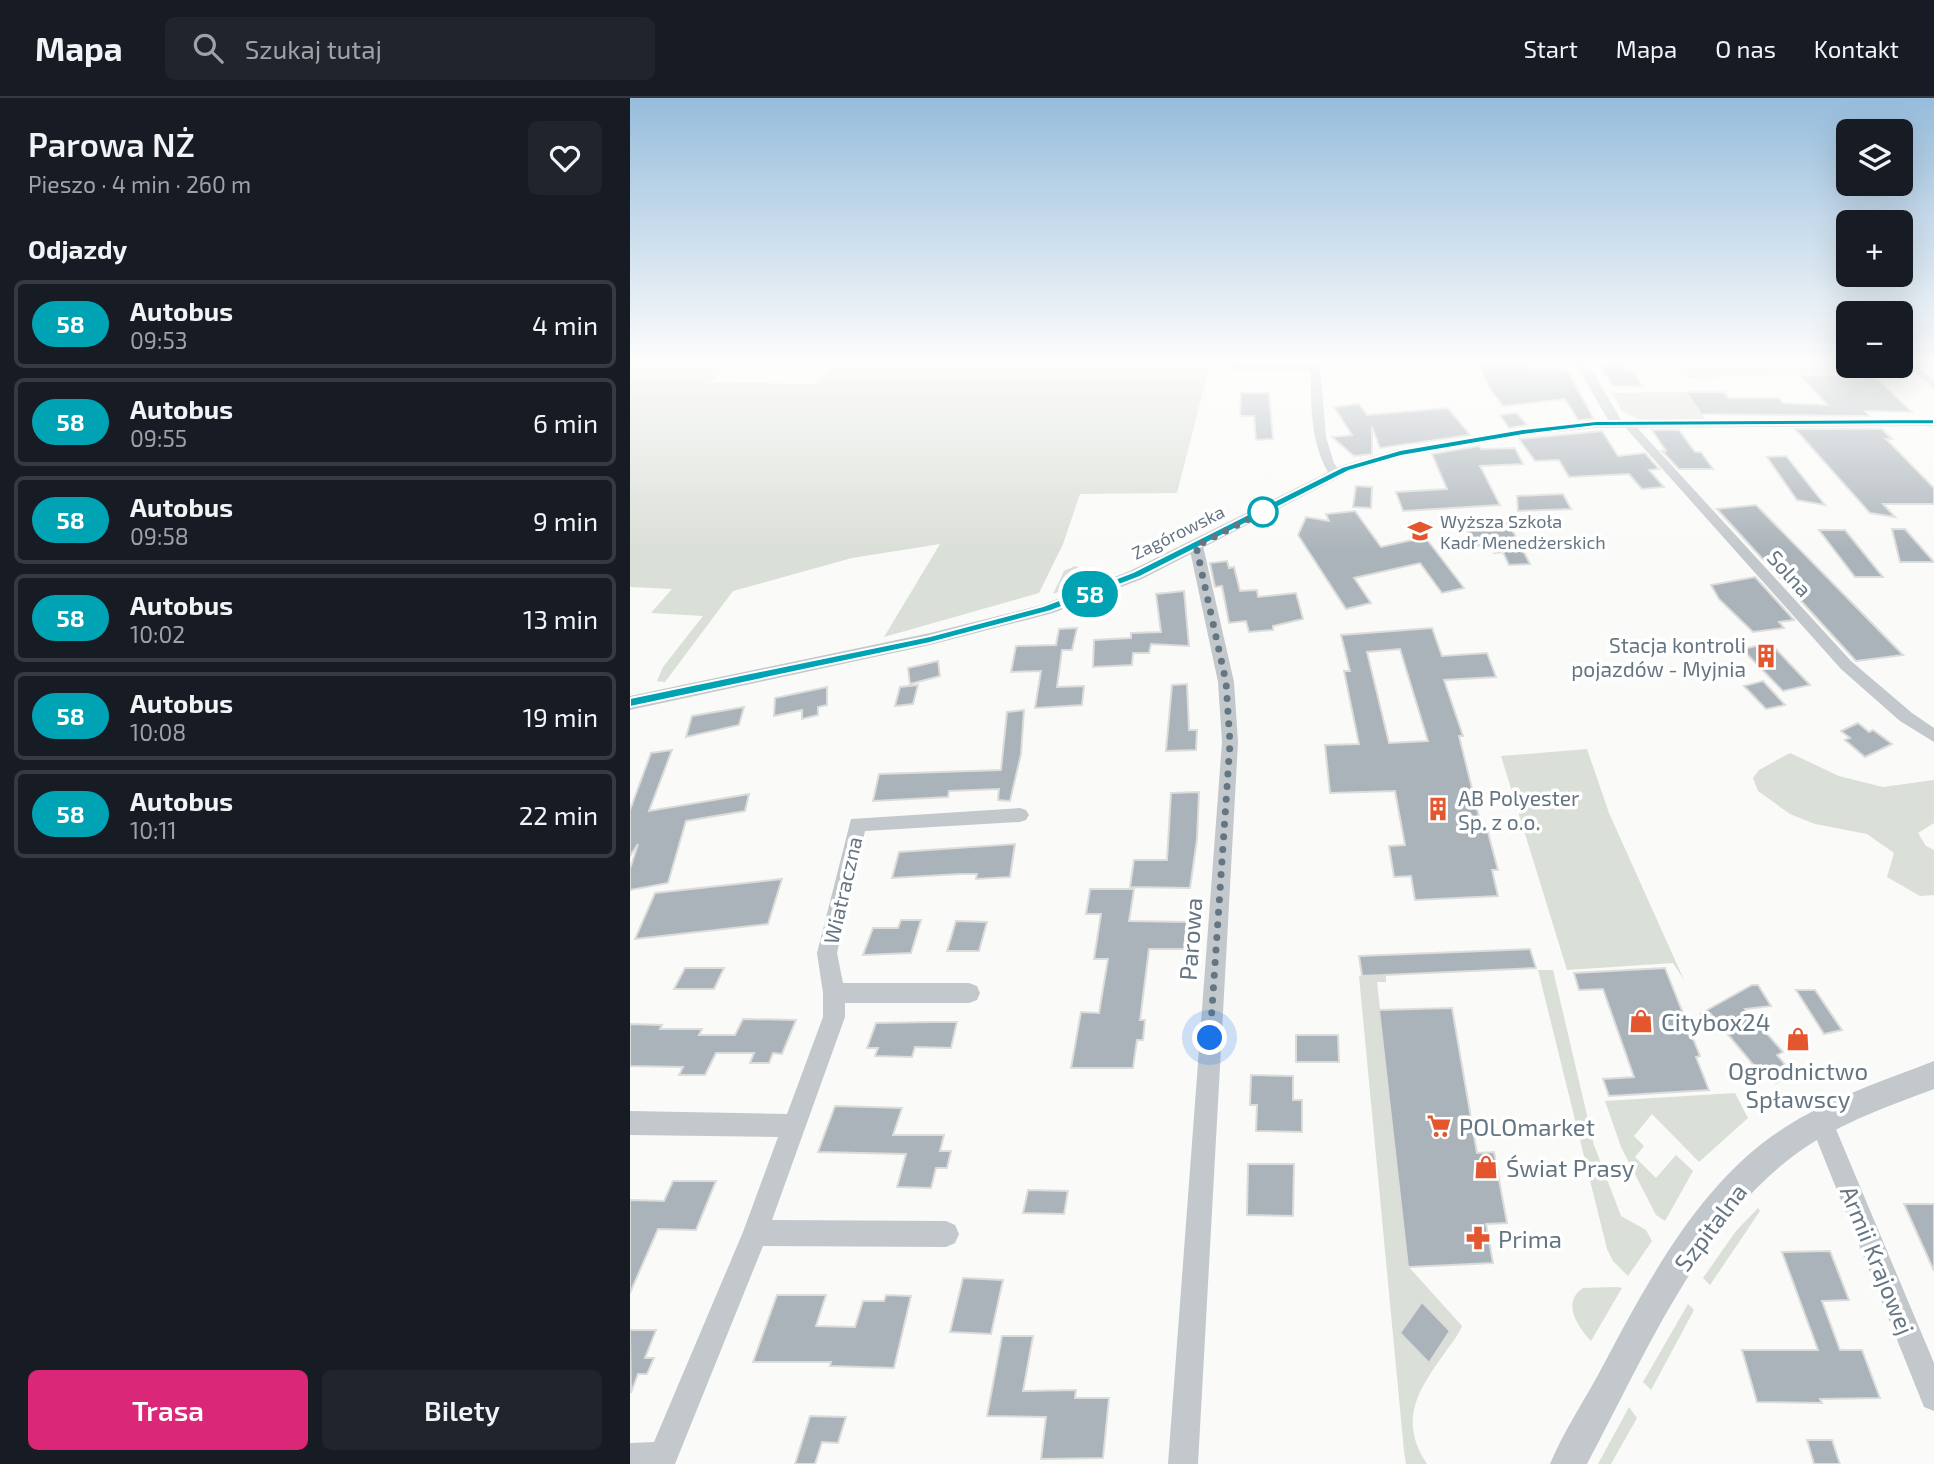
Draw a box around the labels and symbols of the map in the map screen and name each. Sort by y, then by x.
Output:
unlabelled marker [1248,497,1278,527]
street label: Zagórowska [1128,500,1228,564]
place label: Wyższa Szkoła Kadr Menedżerskich [1440,510,1606,553]
school or university icon: Wyższa Szkoła Kadr Menedżerskich [1406,517,1434,545]
street label: Solna [1763,545,1817,601]
line badge: 58 [1058,571,1121,617]
place label: Stacja kontroli pojazdów - Myjnia [1571,632,1746,682]
building icon: Stacja kontroli pojazdów - Myjnia [1752,642,1780,670]
place label: AB Polyester Sp. z o.o. [1458,785,1580,834]
building icon: AB Polyester Sp. z o.o. [1424,795,1452,823]
street label: Wiatraczna [818,834,866,946]
street label: Parowa [1173,897,1207,981]
shop icon: Citybox24 [1627,1007,1655,1035]
place label: Citybox24 [1661,1007,1770,1036]
your location [1192,1020,1227,1055]
shop icon: Ogrodnictwo Spławscy [1784,1025,1812,1053]
place label: Ogrodnictwo Spławscy [1728,1056,1868,1113]
supermarket icon: POLOmarket [1425,1112,1453,1140]
place label: POLOmarket [1459,1112,1595,1141]
shop icon: Świat Prasy [1472,1153,1500,1181]
place label: Świat Prasy [1506,1153,1635,1182]
street label: Szpitalna [1668,1177,1752,1277]
street label: Armii Krajowej [1835,1181,1921,1339]
pharmacy icon: Prima [1464,1224,1492,1252]
place label: Prima [1498,1224,1562,1253]

